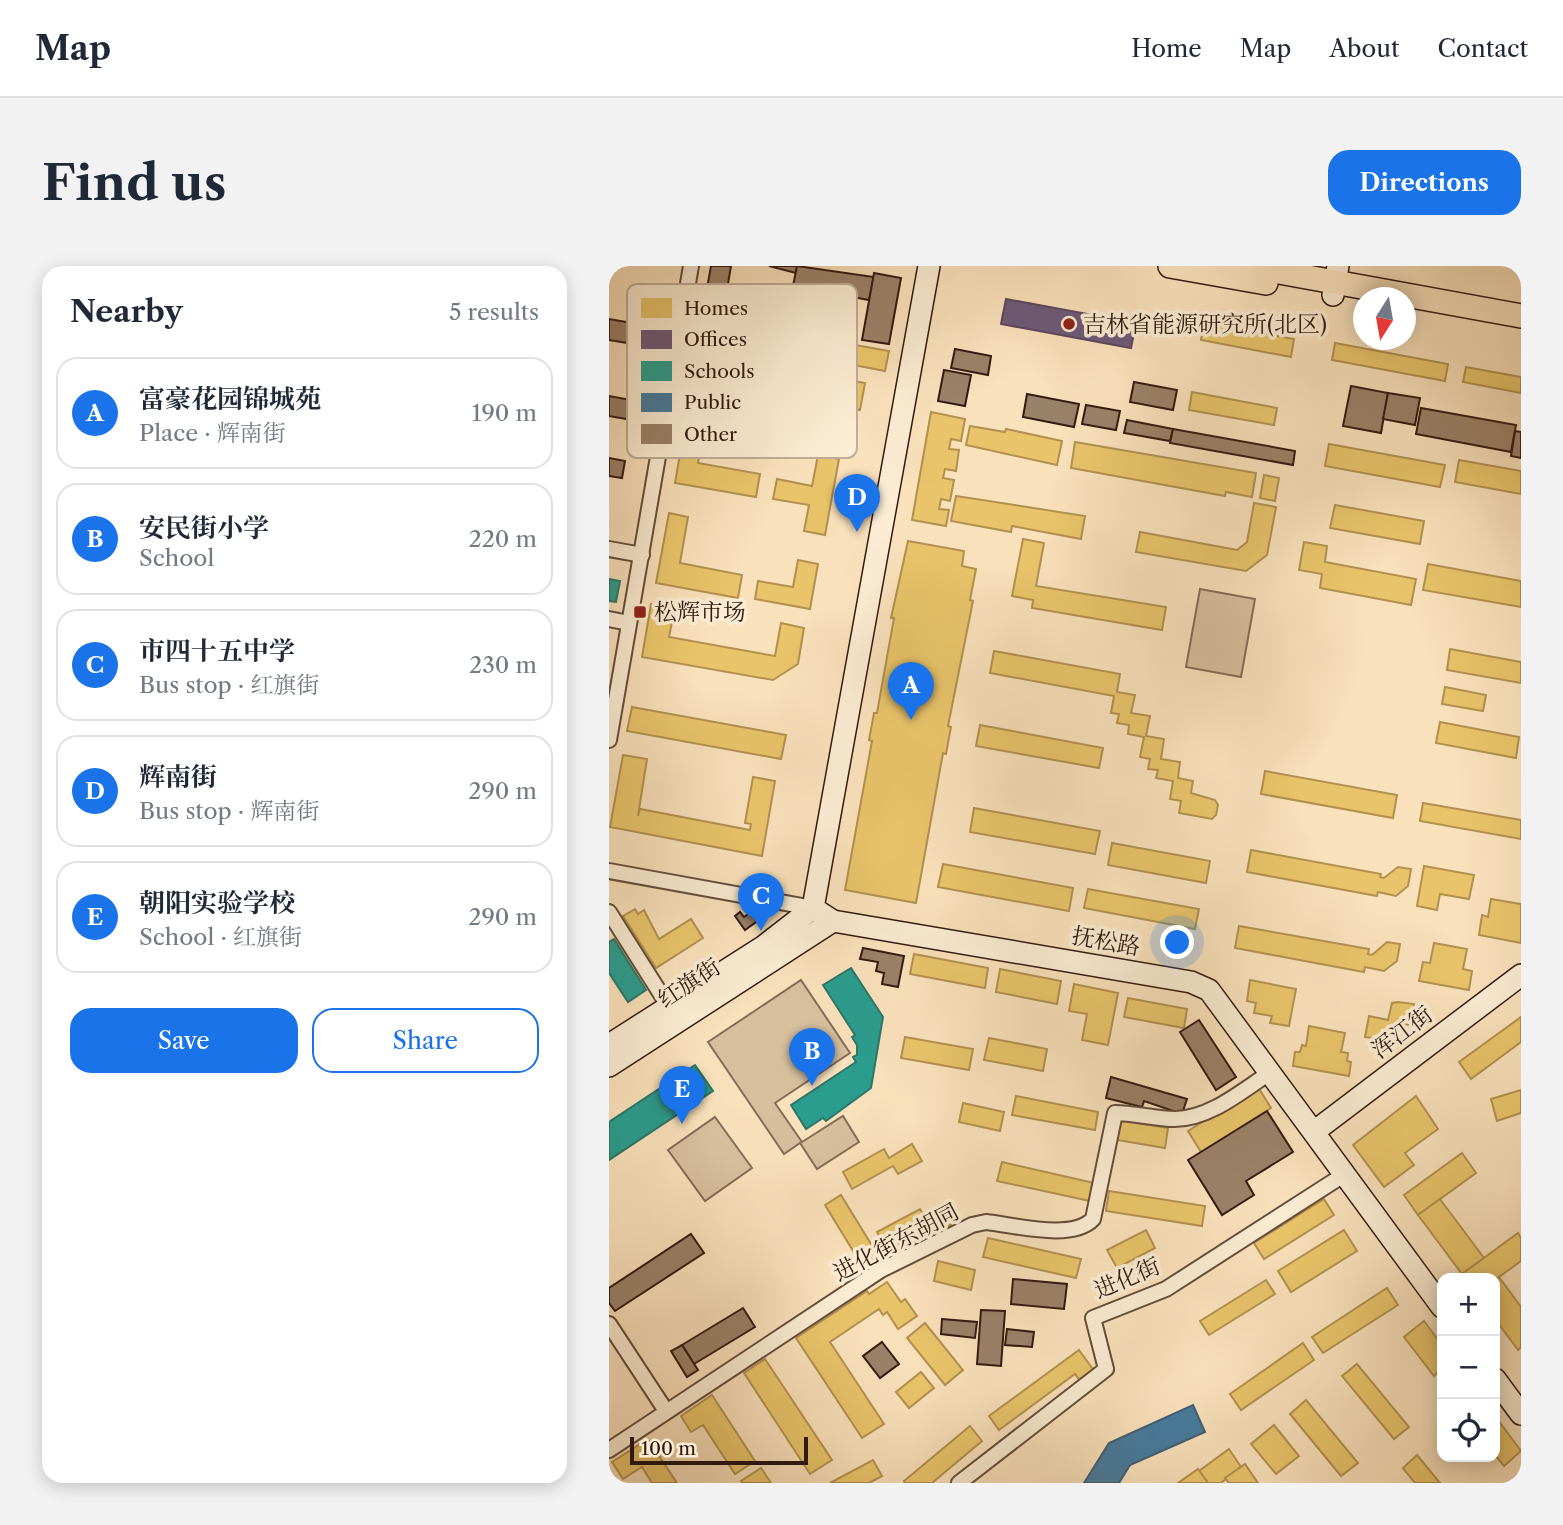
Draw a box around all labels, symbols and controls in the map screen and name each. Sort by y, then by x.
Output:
text: Map [35,28,111,69]
text: Home [1131,34,1202,63]
text: Map [1240,34,1291,63]
text: About [1329,34,1400,63]
text: Contact [1438,34,1528,63]
button: Directions [1328,150,1521,215]
text: Find us [42,152,226,213]
legend [627,284,857,458]
north arrow [1353,287,1416,350]
text: Nearby [70,293,183,330]
text: Homes [684,297,748,320]
text: 5 results [449,298,539,326]
place label: 吉林省能源研究所(北区) [1083,310,1327,338]
marker: 吉林省能源研究所(北区) [1061,316,1077,332]
text: Offices [684,328,747,351]
text: Schools [684,360,754,383]
text: 富豪花园锦城苑 [139,383,321,415]
text: Public [684,391,741,414]
text: A [86,399,104,427]
text: 190 m [472,399,537,427]
text: Place · 辉南街 [139,419,286,447]
text: Other [684,423,737,446]
pin: D [834,474,880,532]
text: 安民街小学 [139,512,269,544]
text: B [86,525,104,553]
text: 220 m [468,525,537,553]
text: School [139,544,214,572]
place label: 松辉市场 [654,598,746,626]
marker: 松辉市场 [632,604,648,620]
text: 市四十五中学 [139,635,295,667]
text: C [86,651,104,679]
text: 230 m [469,651,537,679]
pin: A [888,662,934,720]
text: Bus stop · 红旗街 [139,671,319,699]
text: 辉南街 [139,761,217,793]
text: D [85,777,105,805]
text: 290 m [468,777,537,805]
text: Bus stop · 辉南街 [139,797,319,825]
pin: C [738,873,784,931]
text: 朝阳实验学校 [139,887,295,919]
text: E [87,903,103,931]
text: 290 m [468,903,537,931]
street label: 抚松路 [1070,921,1142,961]
text: School · 红旗街 [139,923,302,951]
your location [1160,925,1194,959]
street label: 红旗街 [652,952,726,1014]
street label: 浑江街 [1366,1000,1438,1064]
button: Save [70,1008,298,1073]
button: Share [312,1008,539,1073]
pin: B [789,1028,835,1086]
pin: E [659,1066,705,1124]
street label: 进化街东胡同 [829,1197,963,1287]
street label: 进化街 [1090,1252,1164,1304]
map controls [1437,1273,1500,1462]
button: + [1437,1273,1500,1336]
button: − [1437,1336,1500,1399]
button: locate [1437,1399,1500,1462]
scale bar [630,1434,809,1466]
text: 100 m [641,1437,696,1460]

